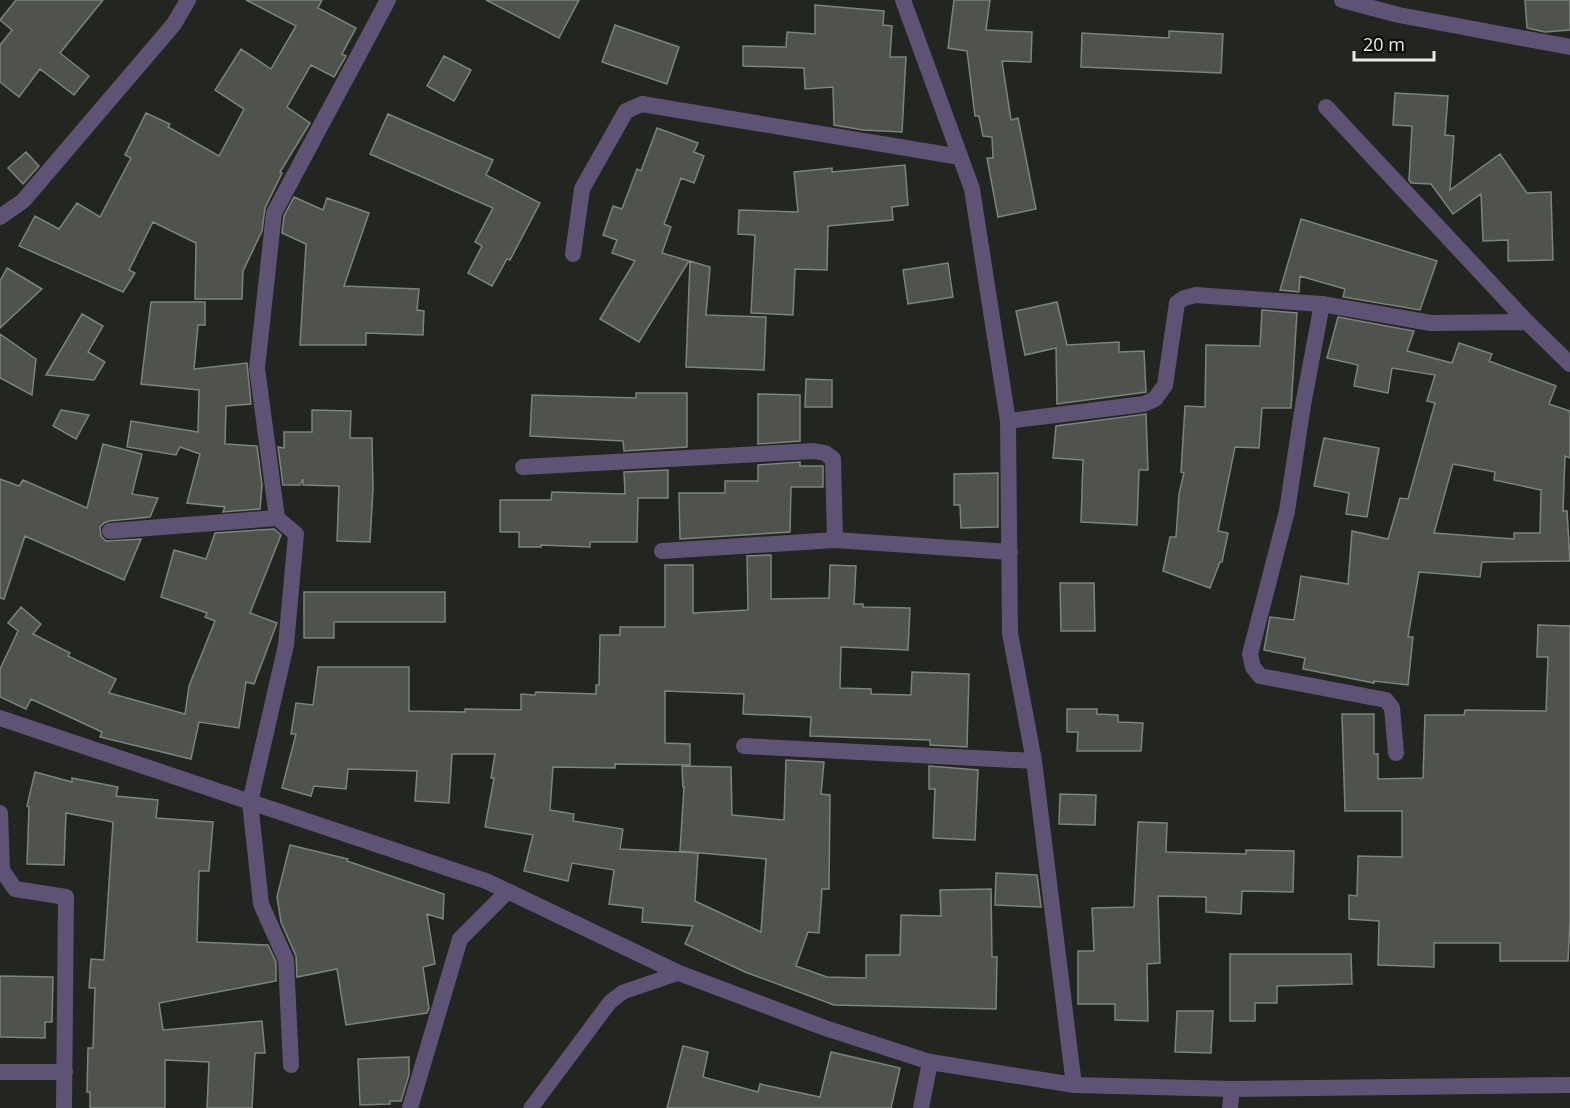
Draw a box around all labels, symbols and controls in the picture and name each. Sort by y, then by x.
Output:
scale bar [1354,24,1434,62]
text: 20 m [1363,32,1405,56]

